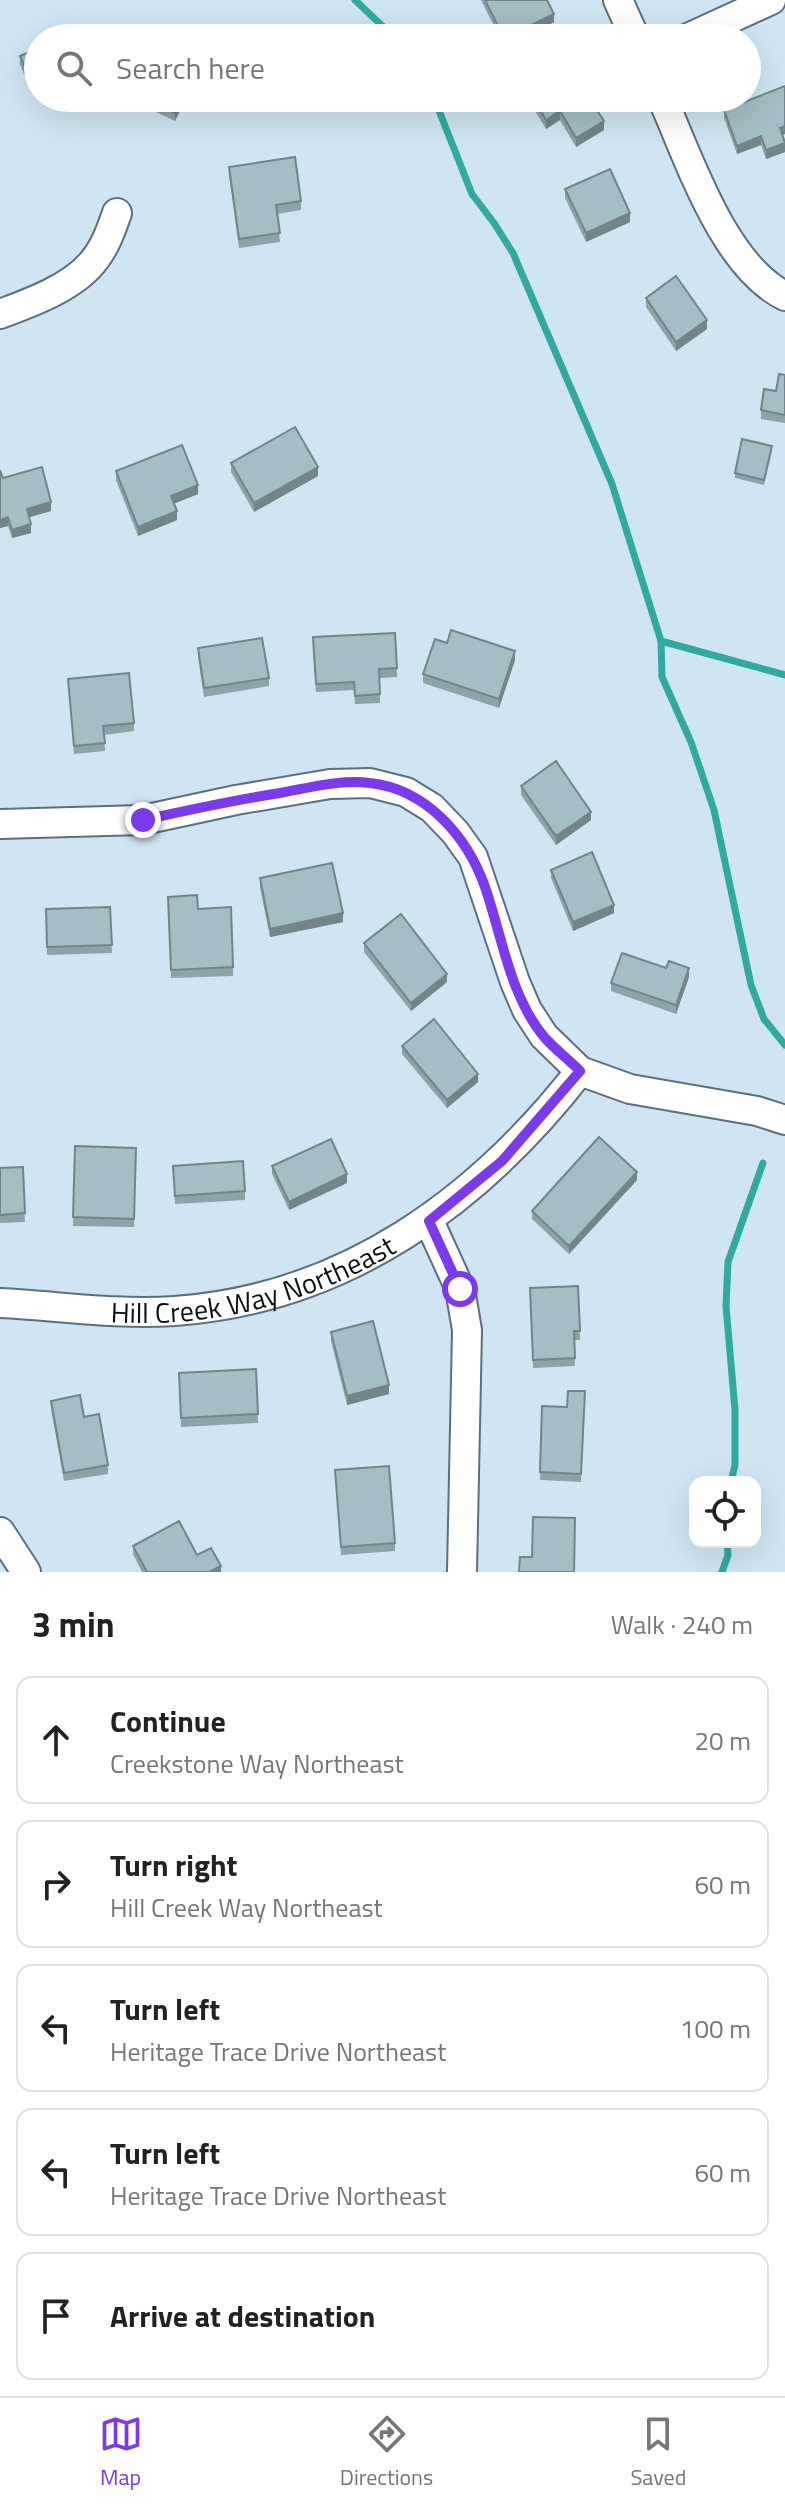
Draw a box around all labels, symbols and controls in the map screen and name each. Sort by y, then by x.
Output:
search box [24,24,761,112]
text: Search here [116,45,265,91]
icon: search [52,46,96,90]
route end [125,802,161,838]
street label: Hill Creek Way Northeast [110,1224,403,1334]
route start [442,1271,478,1307]
map controls [689,1476,761,1548]
button: locate [689,1476,761,1548]
text: 3 min [32,1598,115,1650]
text: Walk · 240 m [611,1605,753,1644]
text: Continue [110,1698,226,1744]
icon: ahead [34,1718,78,1762]
text: 20 m [694,1721,751,1760]
text: Creekstone Way Northeast [110,1744,404,1783]
text: Turn right [110,1842,238,1888]
icon: right [34,1862,78,1906]
text: 60 m [694,1865,751,1904]
text: Hill Creek Way Northeast [110,1888,383,1927]
text: Turn left [110,1986,220,2032]
icon: left [34,2006,78,2050]
text: 100 m [680,2009,751,2048]
text: Heritage Trace Drive Northeast [110,2032,446,2071]
text: Turn left [110,2130,220,2176]
icon: left [34,2150,78,2194]
text: 60 m [694,2153,751,2192]
text: Heritage Trace Drive Northeast [110,2176,446,2215]
text: Arrive at destination [110,2293,375,2339]
icon: arrive [34,2294,78,2338]
tab: Map [99,2412,143,2494]
tab: Directions [340,2412,433,2494]
tab: Saved [630,2412,686,2494]

